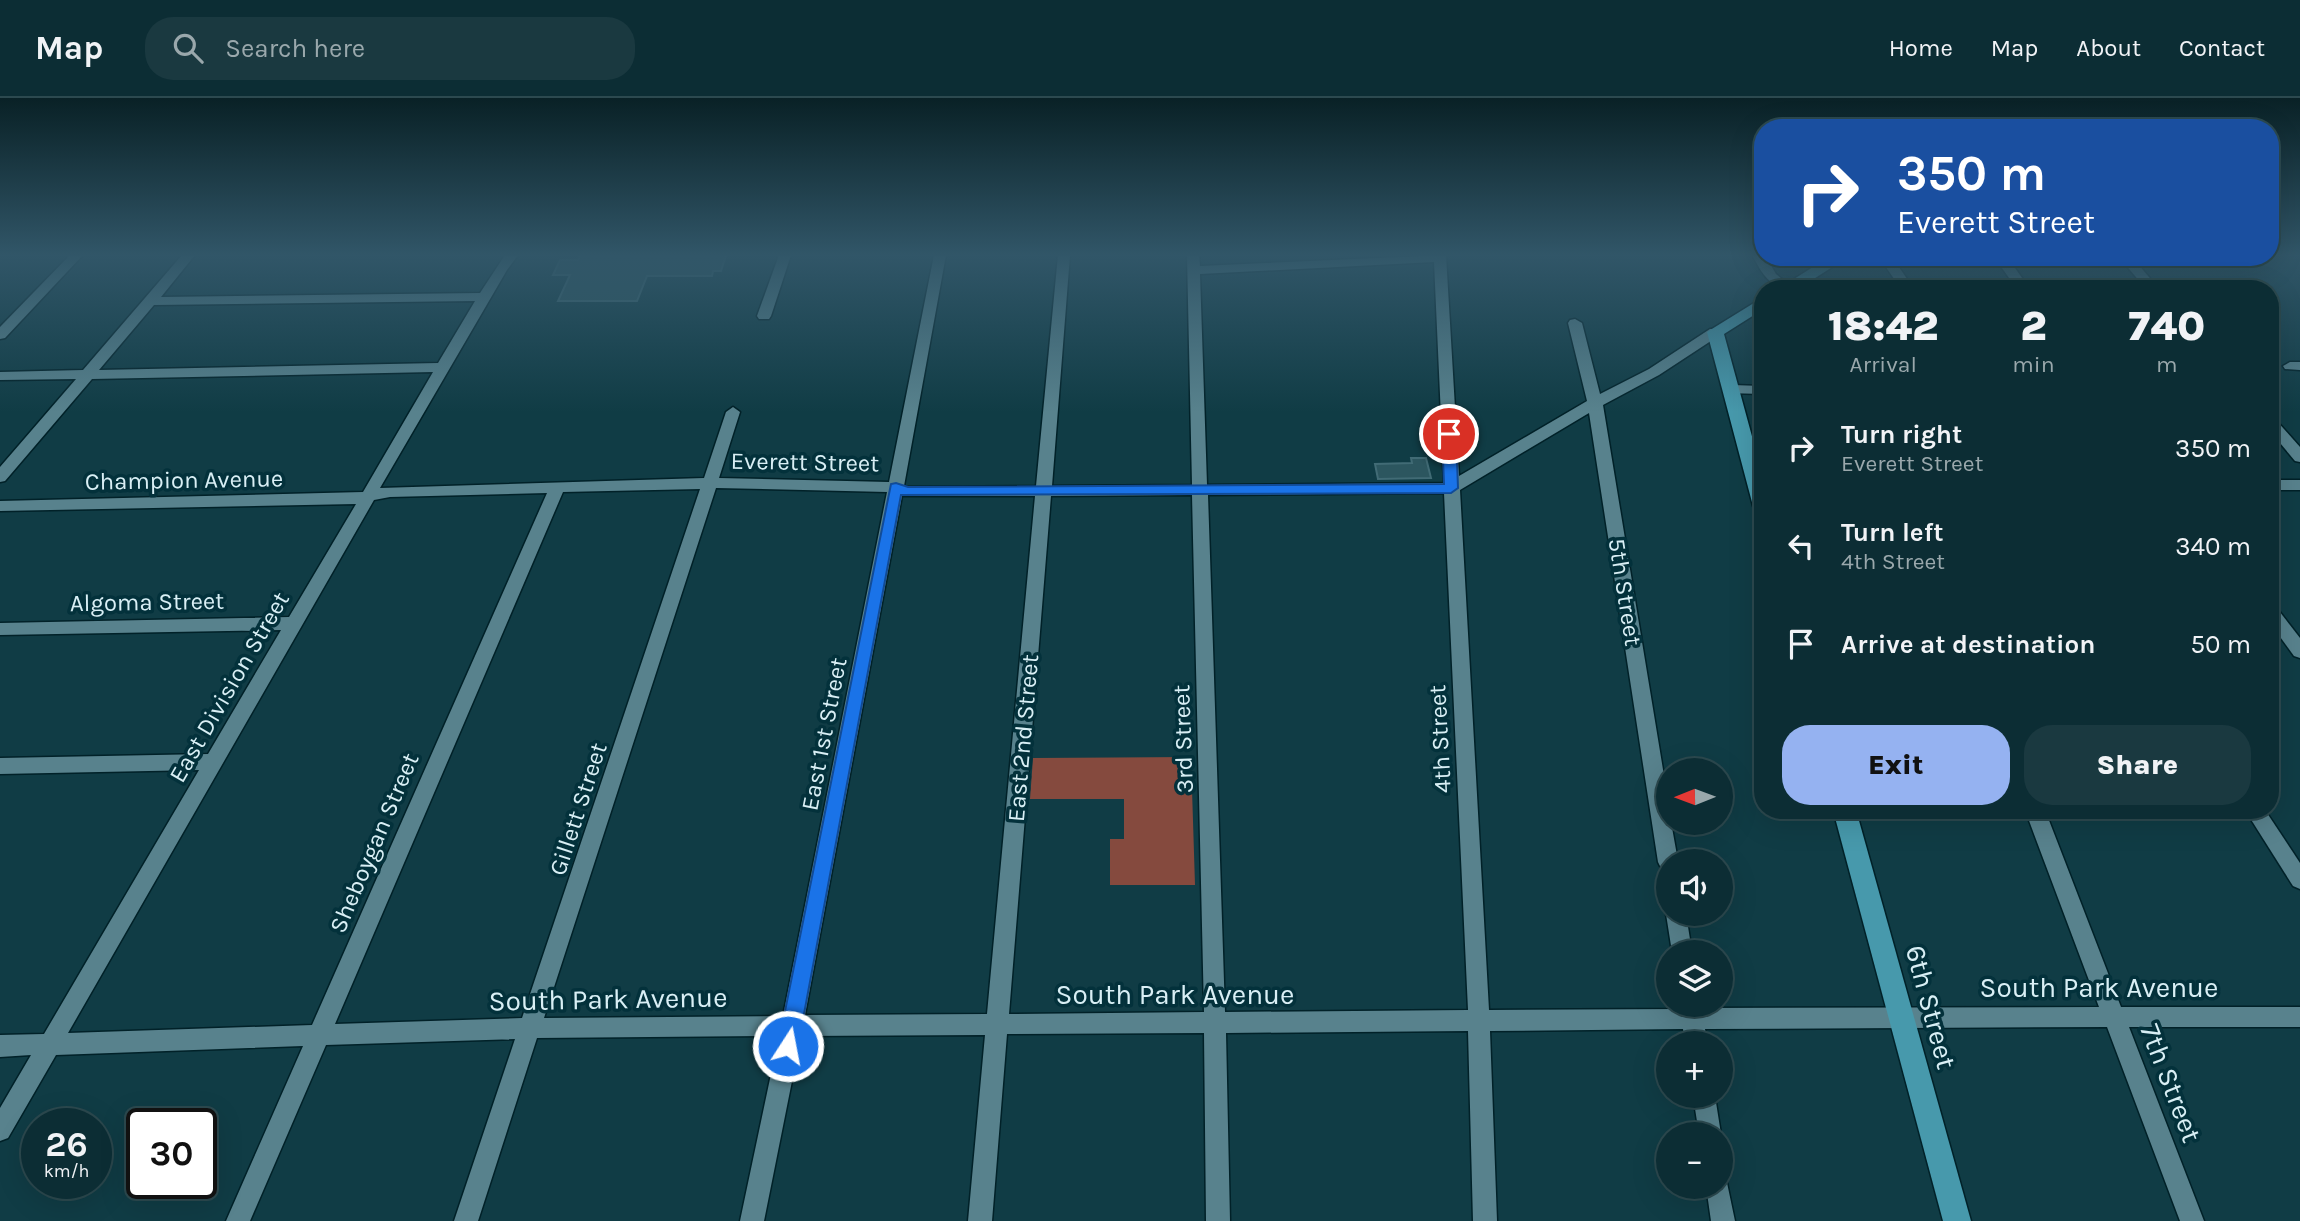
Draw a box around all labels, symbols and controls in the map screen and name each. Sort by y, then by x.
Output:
search box [145,17,635,80]
text: Map [35,29,103,67]
icon: search [169,29,207,67]
text: Search here [225,33,365,64]
text: Home [1889,34,1953,62]
text: Map [1991,34,2038,62]
text: About [2076,34,2141,62]
text: Contact [2179,34,2265,62]
text: 350 m [1897,145,2046,202]
icon: right [1782,147,1873,238]
text: Everett Street [1897,204,2095,241]
text: 18:42 [1828,301,1939,351]
text: 2 [2020,301,2047,351]
text: 740 [2128,301,2205,351]
text: Arrival [1849,351,1917,378]
text: min [2012,351,2055,378]
text: m [2156,351,2178,378]
pin [1419,404,1479,464]
icon: arrive [1430,415,1468,453]
text: Turn right [1841,419,1962,450]
icon: right [1782,429,1820,467]
text: 350 m [2175,433,2251,464]
street label: Everett Street [731,447,879,477]
text: Everett Street [1841,450,1983,477]
street label: Champion Avenue [85,464,283,496]
text: Turn left [1841,517,1943,548]
icon: left [1782,527,1820,565]
text: 340 m [2175,531,2251,562]
street label: 5th Street [1603,536,1647,648]
text: 4th Street [1841,548,1945,575]
street label: Algoma Street [70,587,224,617]
street label: East Division Street [163,587,295,787]
icon: arrive [1782,625,1820,663]
text: Arrive at destination [1841,629,2095,660]
text: 50 m [2190,629,2251,660]
street label: East 2nd Street [1002,653,1044,823]
street label: East 1st Street [795,655,853,813]
street label: 3rd Street [1167,684,1199,794]
street label: 4th Street [1423,684,1457,794]
button: Exit [1782,725,2010,805]
button: Share [2024,725,2251,805]
street label: Gillett Street [543,739,613,879]
street label: Sheboygan Street [324,749,424,937]
north arrow [1656,758,1732,835]
map controls [1656,758,1733,1199]
button: sound [1656,849,1733,926]
button: layers [1656,940,1733,1017]
street label: 6th Street [1899,941,1963,1073]
street label: South Park Avenue [1980,971,2218,1004]
street label: South Park Avenue [1056,978,1294,1011]
street label: South Park Avenue [488,980,728,1018]
position arrow [751,1009,825,1083]
street label: 7th Street [2133,1019,2209,1147]
button: + [1656,1031,1733,1108]
speed limit sign: 30 [126,1108,217,1199]
button: − [1656,1122,1733,1199]
text: 26 [45,1124,88,1165]
text: km/h [44,1160,89,1182]

